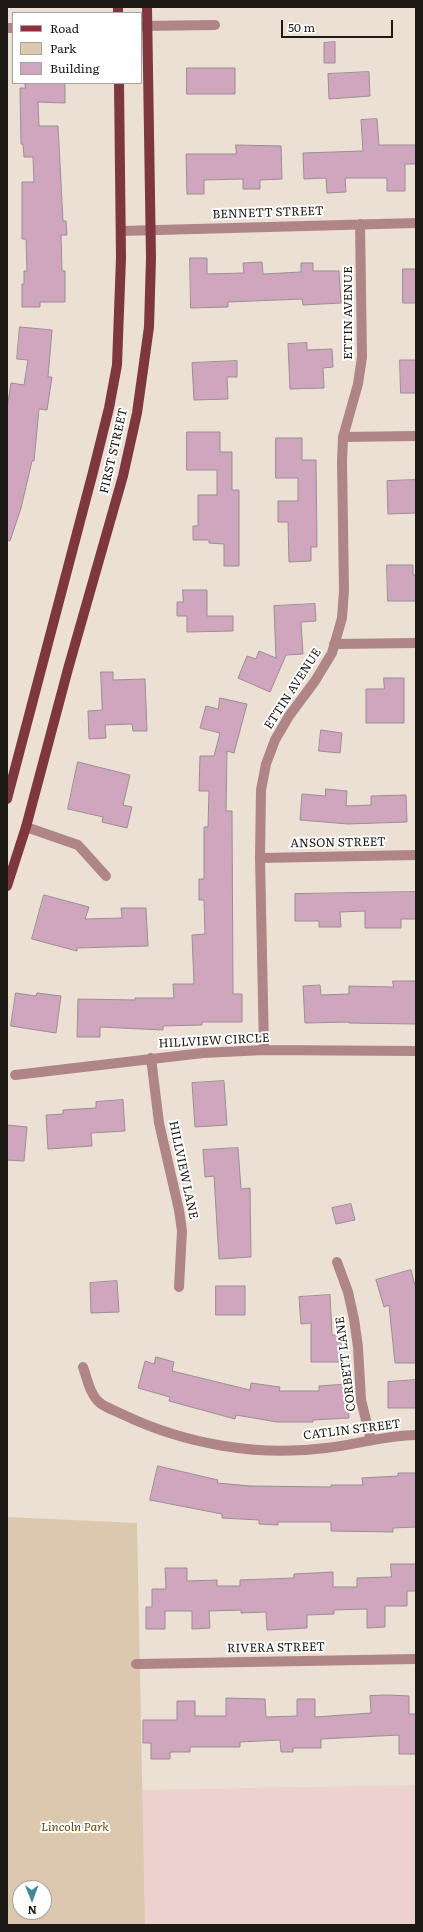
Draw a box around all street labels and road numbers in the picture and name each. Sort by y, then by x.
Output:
street label: BENNETT STREET [212,204,324,222]
street label: ETTIN AVENUE [341,266,355,360]
street label: FIRST STREET [97,407,131,495]
street label: ETTIN AVENUE [261,646,325,732]
street label: ANSON STREET [290,835,386,851]
street label: HILLVIEW CIRCLE [158,1031,270,1051]
street label: HILLVIEW LANE [166,1120,200,1220]
street label: CORBETT LANE [333,1316,359,1412]
street label: CATLIN STREET [303,1417,401,1443]
street label: RIVERA STREET [227,1640,325,1656]

